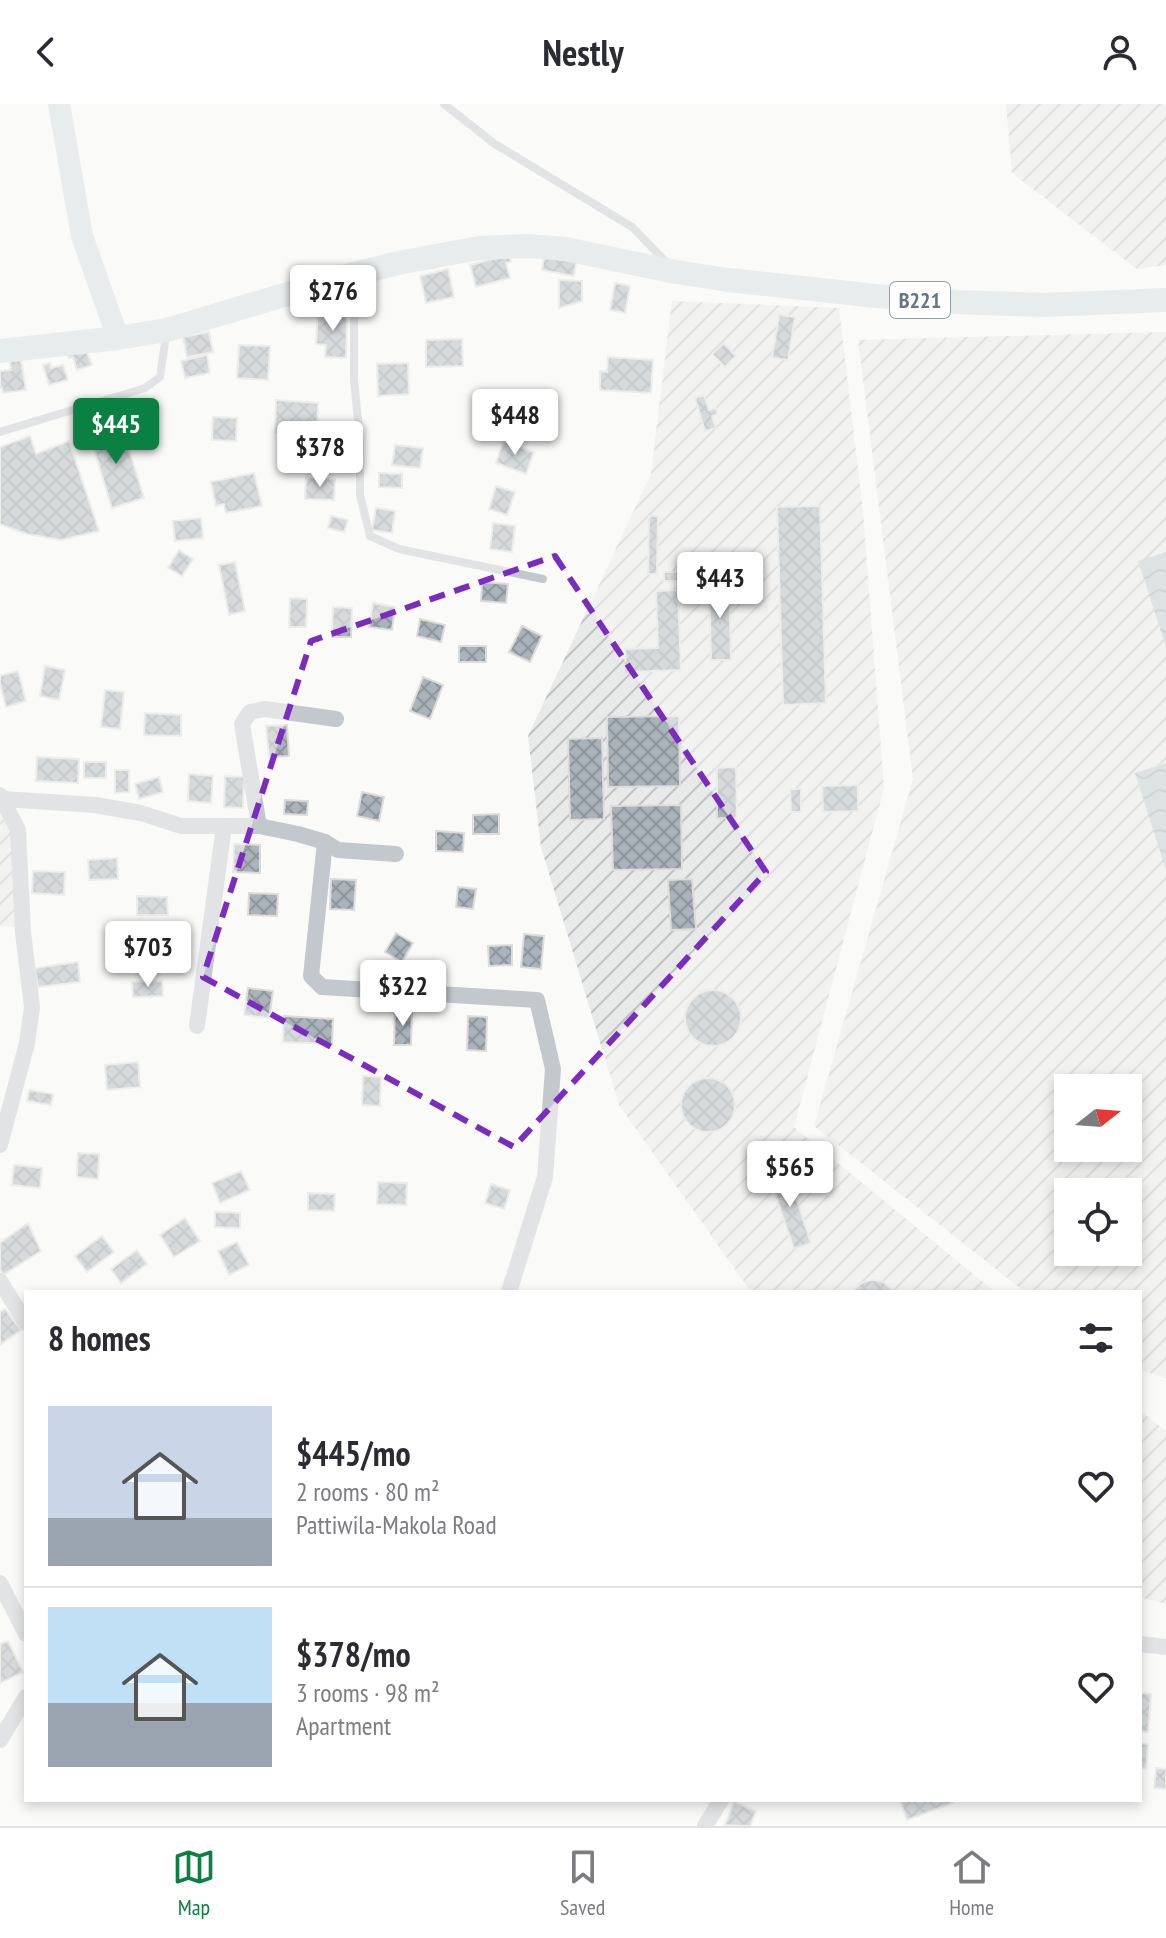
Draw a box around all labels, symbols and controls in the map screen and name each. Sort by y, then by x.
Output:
text: Nestly [542,29,624,76]
icon: back [24,30,68,74]
icon: person [1098,30,1142,74]
pin: $276 [286,265,380,333]
text: $276 [308,274,358,307]
road number: B221 [890,282,950,318]
pin: $448 [468,389,562,457]
pin: $445 [69,398,163,466]
text: $448 [490,398,540,431]
text: $445 [91,407,141,440]
pin: $378 [273,421,367,489]
text: $378 [295,430,345,463]
pin: $443 [673,552,767,620]
text: $443 [695,561,745,594]
pin: $703 [101,921,195,989]
text: $703 [123,930,173,963]
pin: $322 [356,960,450,1028]
text: $322 [378,969,428,1002]
north arrow [1054,1074,1142,1162]
map controls [1054,1074,1142,1266]
pin: $565 [743,1141,837,1209]
text: $565 [765,1150,815,1183]
button: locate [1054,1178,1142,1266]
text: 8 homes [48,1316,151,1360]
icon: filters [1074,1316,1118,1360]
text: $445/mo [296,1431,411,1475]
icon: home [112,1438,208,1534]
icon: heart [1074,1464,1118,1508]
text: 2 rooms · 80 m² [296,1475,440,1508]
text: Pattiwila-Makola Road [296,1508,497,1541]
text: $378/mo [296,1632,411,1676]
icon: home [112,1639,208,1735]
icon: heart [1074,1665,1118,1709]
text: 3 rooms · 98 m² [296,1676,440,1709]
text: Apartment [296,1709,391,1742]
tab: Map [172,1845,216,1921]
tab: Saved [560,1845,605,1921]
tab: Home [949,1845,994,1921]

